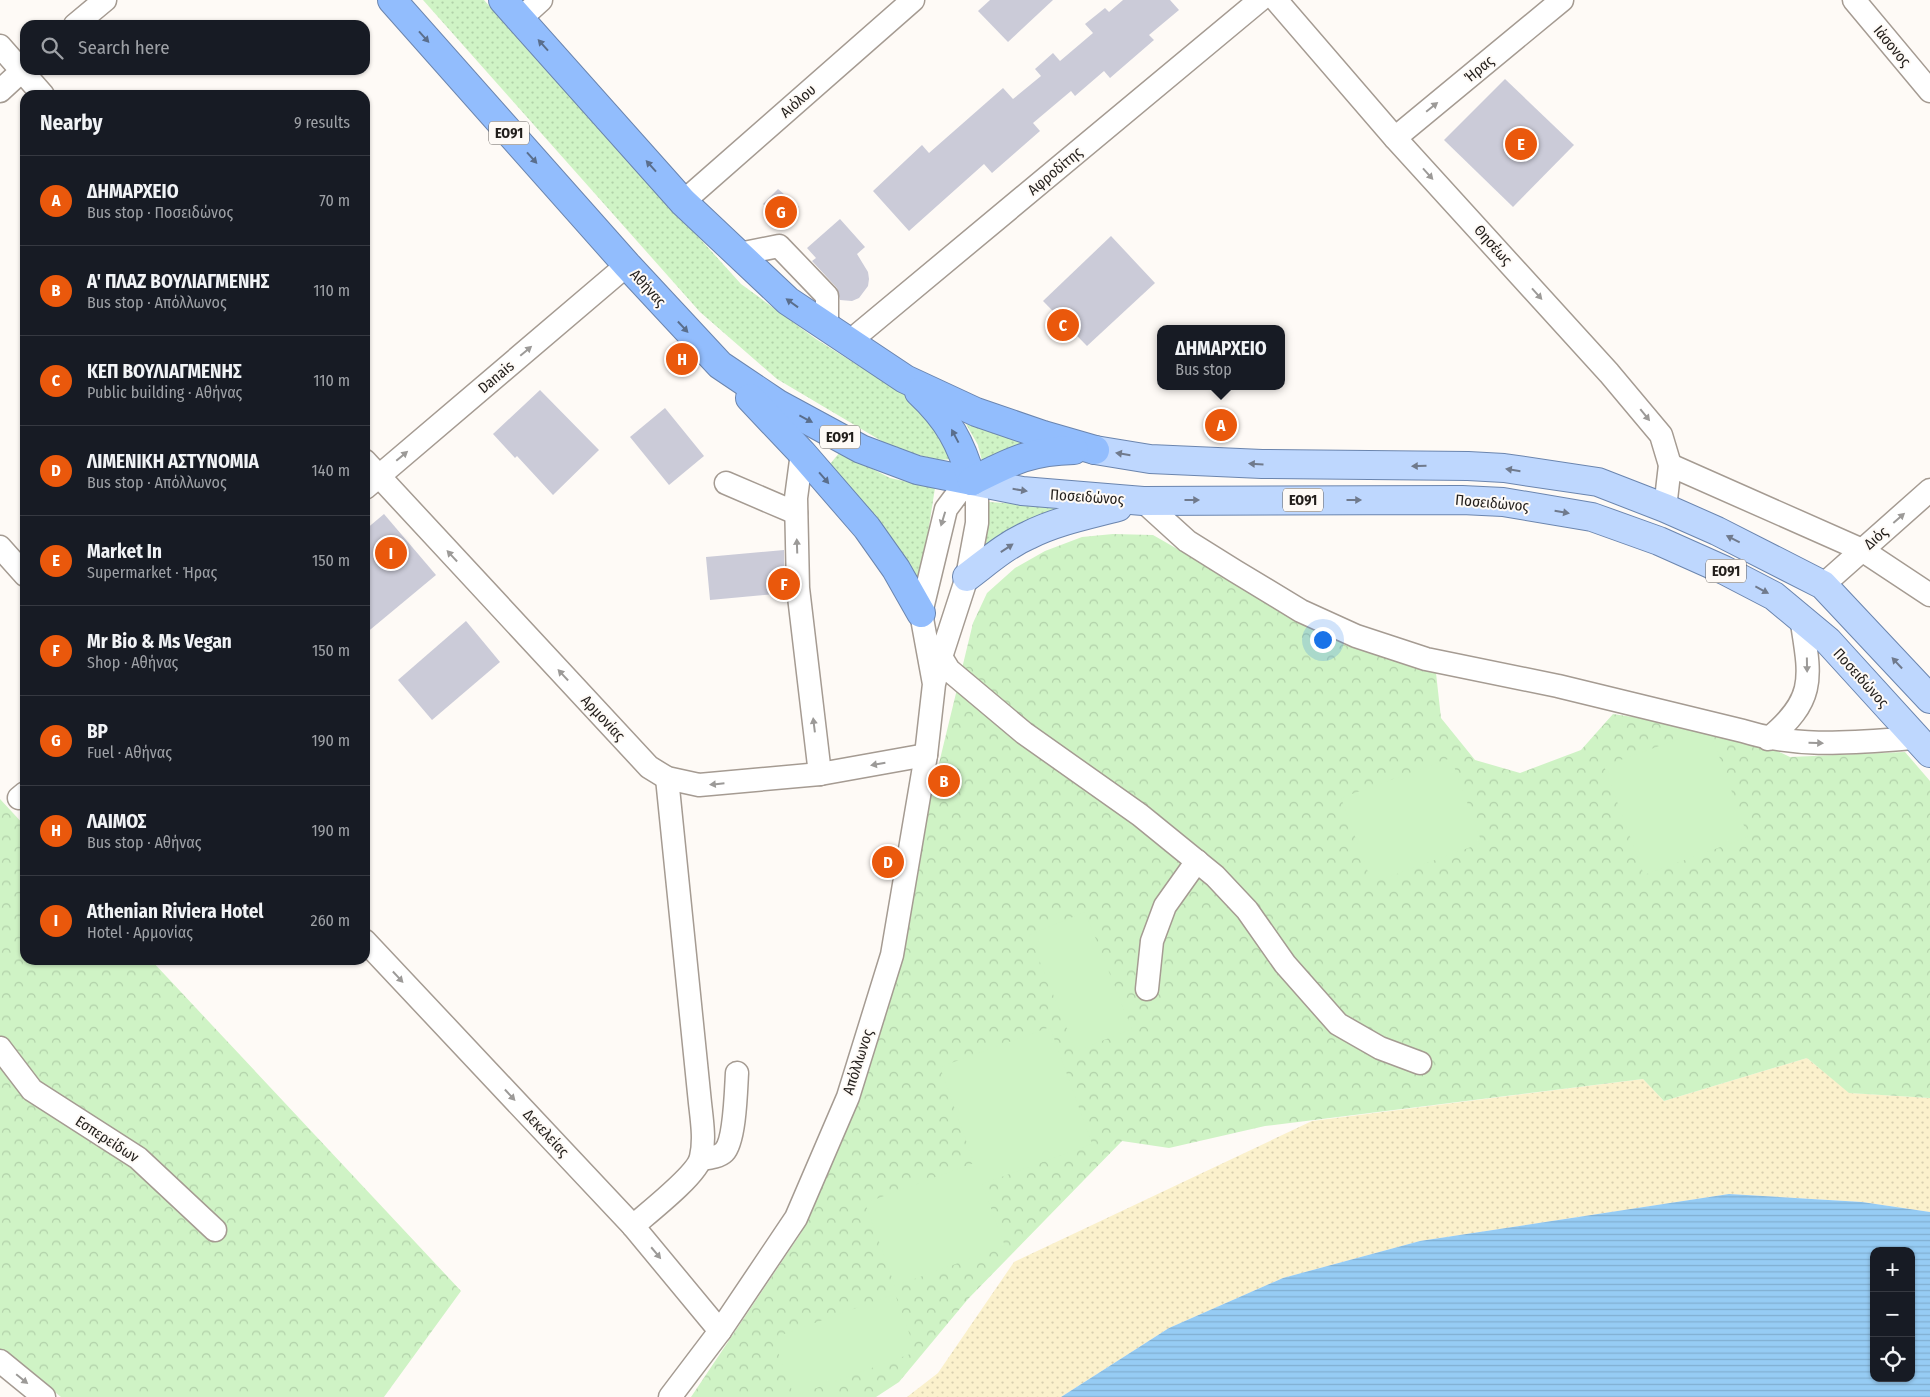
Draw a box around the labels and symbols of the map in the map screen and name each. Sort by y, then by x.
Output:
street label: Ιάσονος [1870,22,1915,71]
one-way arrow [418,30,430,42]
one-way arrow [537,39,549,51]
street label: Ήρας [1461,51,1498,86]
street label: Αιόλου [776,81,820,121]
one-way arrow [1426,101,1439,112]
road number: ΕΟ91 [489,122,529,144]
pin: E [1505,125,1537,163]
street label: Αφροδίτης [1024,143,1086,199]
one-way arrow [526,152,538,164]
one-way arrow [645,160,657,172]
one-way arrow [1422,167,1433,180]
pin: G [765,193,797,231]
street label: Θησέως [1470,221,1516,269]
street label: Αθήνας [626,266,670,311]
one-way arrow [1531,287,1543,299]
one-way arrow [785,298,799,308]
pin: C [1047,306,1079,344]
one-way arrow [677,321,689,333]
pin: H [666,340,698,378]
one-way arrow [519,345,531,357]
street label: Danais [474,357,518,397]
pin: A [1205,406,1237,444]
one-way arrow [1639,409,1650,422]
one-way arrow [798,415,813,423]
road number: ΕΟ91 [820,426,860,448]
one-way arrow [951,428,959,443]
one-way arrow [1114,450,1130,458]
one-way arrow [395,451,408,462]
one-way arrow [1248,460,1264,468]
one-way arrow [1411,462,1427,470]
one-way arrow [1504,465,1520,473]
one-way arrow [819,472,830,485]
street label: Ποσειδώνος [1050,485,1125,509]
one-way arrow [1012,487,1028,495]
road number: ΕΟ91 [1283,488,1323,512]
street label: Ποσειδώνος [1454,491,1530,515]
one-way arrow [1184,496,1200,504]
one-way arrow [1347,496,1363,504]
one-way arrow [1555,508,1571,516]
one-way arrow [939,512,947,527]
one-way arrow [1892,512,1904,524]
street label: Διός [1860,522,1892,553]
pin: I [375,534,407,572]
one-way arrow [1725,535,1740,543]
one-way arrow [793,538,801,554]
one-way arrow [1000,543,1014,553]
one-way arrow [446,550,458,562]
road number: ΕΟ91 [1706,560,1746,582]
pin: F [768,565,800,603]
one-way arrow [1754,586,1769,594]
your location [1310,627,1336,653]
street label: Ποσειδώνος [1830,645,1893,712]
one-way arrow [1804,658,1812,674]
one-way arrow [1891,658,1903,670]
one-way arrow [557,669,569,681]
street label: Αρμονίας [577,691,629,745]
one-way arrow [810,717,818,733]
one-way arrow [1809,739,1825,747]
one-way arrow [869,760,885,768]
pin: B [928,762,960,800]
one-way arrow [708,780,724,788]
pin: D [872,843,904,881]
one-way arrow [392,970,404,982]
street label: Απόλλωνος [839,1026,877,1097]
one-way arrow [504,1089,516,1101]
street label: Δεκελείας [519,1105,573,1161]
street label: Εσπερείδων [72,1112,142,1166]
one-way arrow [650,1246,661,1259]
one-way arrow [15,1374,28,1385]

